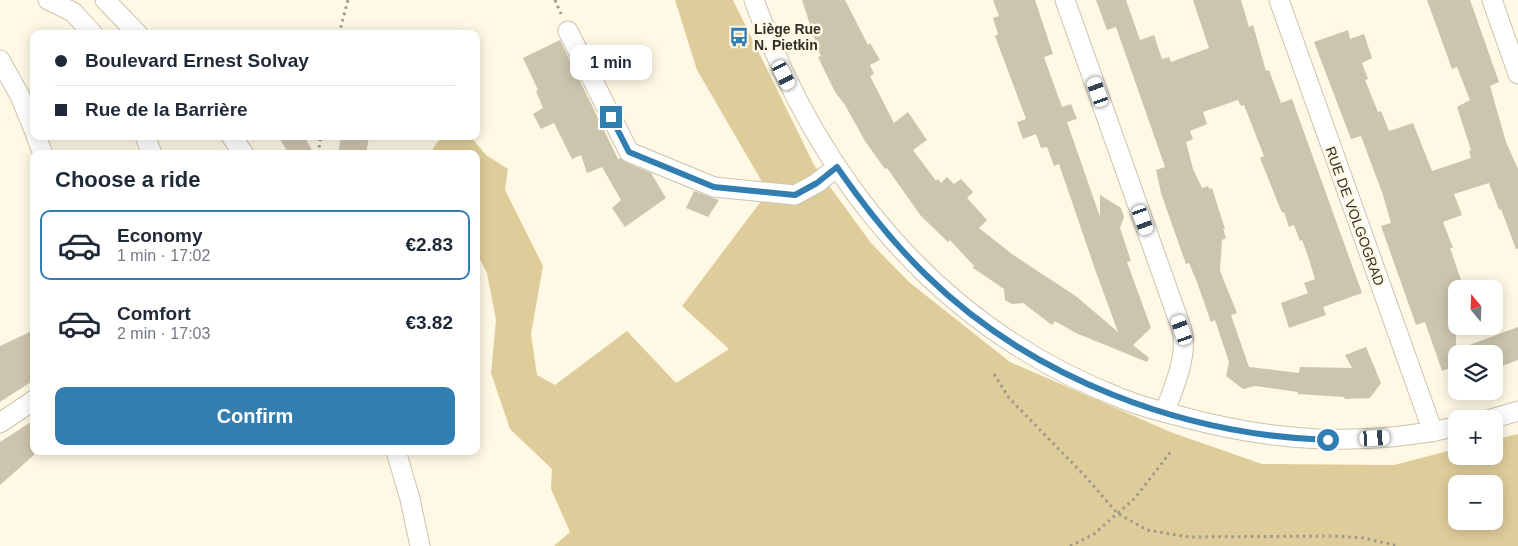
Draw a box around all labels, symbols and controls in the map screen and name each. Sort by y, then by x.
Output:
place label: Liège Rue N. Pietkin [754,21,821,53]
bus stop icon: Liège Rue N. Pietkin [728,26,750,48]
callout: 1 min [570,44,652,80]
text: Boulevard Ernest Solvay [85,50,309,71]
text: 1 min [590,54,632,71]
car [770,58,797,92]
car [1085,75,1110,109]
text: Rue de la Barrière [85,99,248,120]
route end [600,106,622,128]
street label: RUE DE VOLGOGRAD [1322,144,1388,288]
text: Choose a ride [55,167,200,192]
car [1130,203,1155,237]
icon: car [57,223,102,268]
text: Economy [117,225,203,246]
text: €2.83 [405,234,453,255]
text: 1 min · 17:02 [117,247,210,264]
north arrow [1448,280,1502,335]
map controls [1448,280,1503,530]
icon: car [57,301,102,346]
text: Comfort [117,303,191,324]
text: €3.82 [405,312,453,333]
car [1169,313,1194,347]
text: 2 min · 17:03 [117,325,210,342]
button: layers [1448,345,1503,400]
button: Confirm [55,387,455,445]
button: + [1448,410,1503,465]
route start [1317,429,1339,451]
car [1359,430,1390,446]
button: − [1448,475,1503,530]

